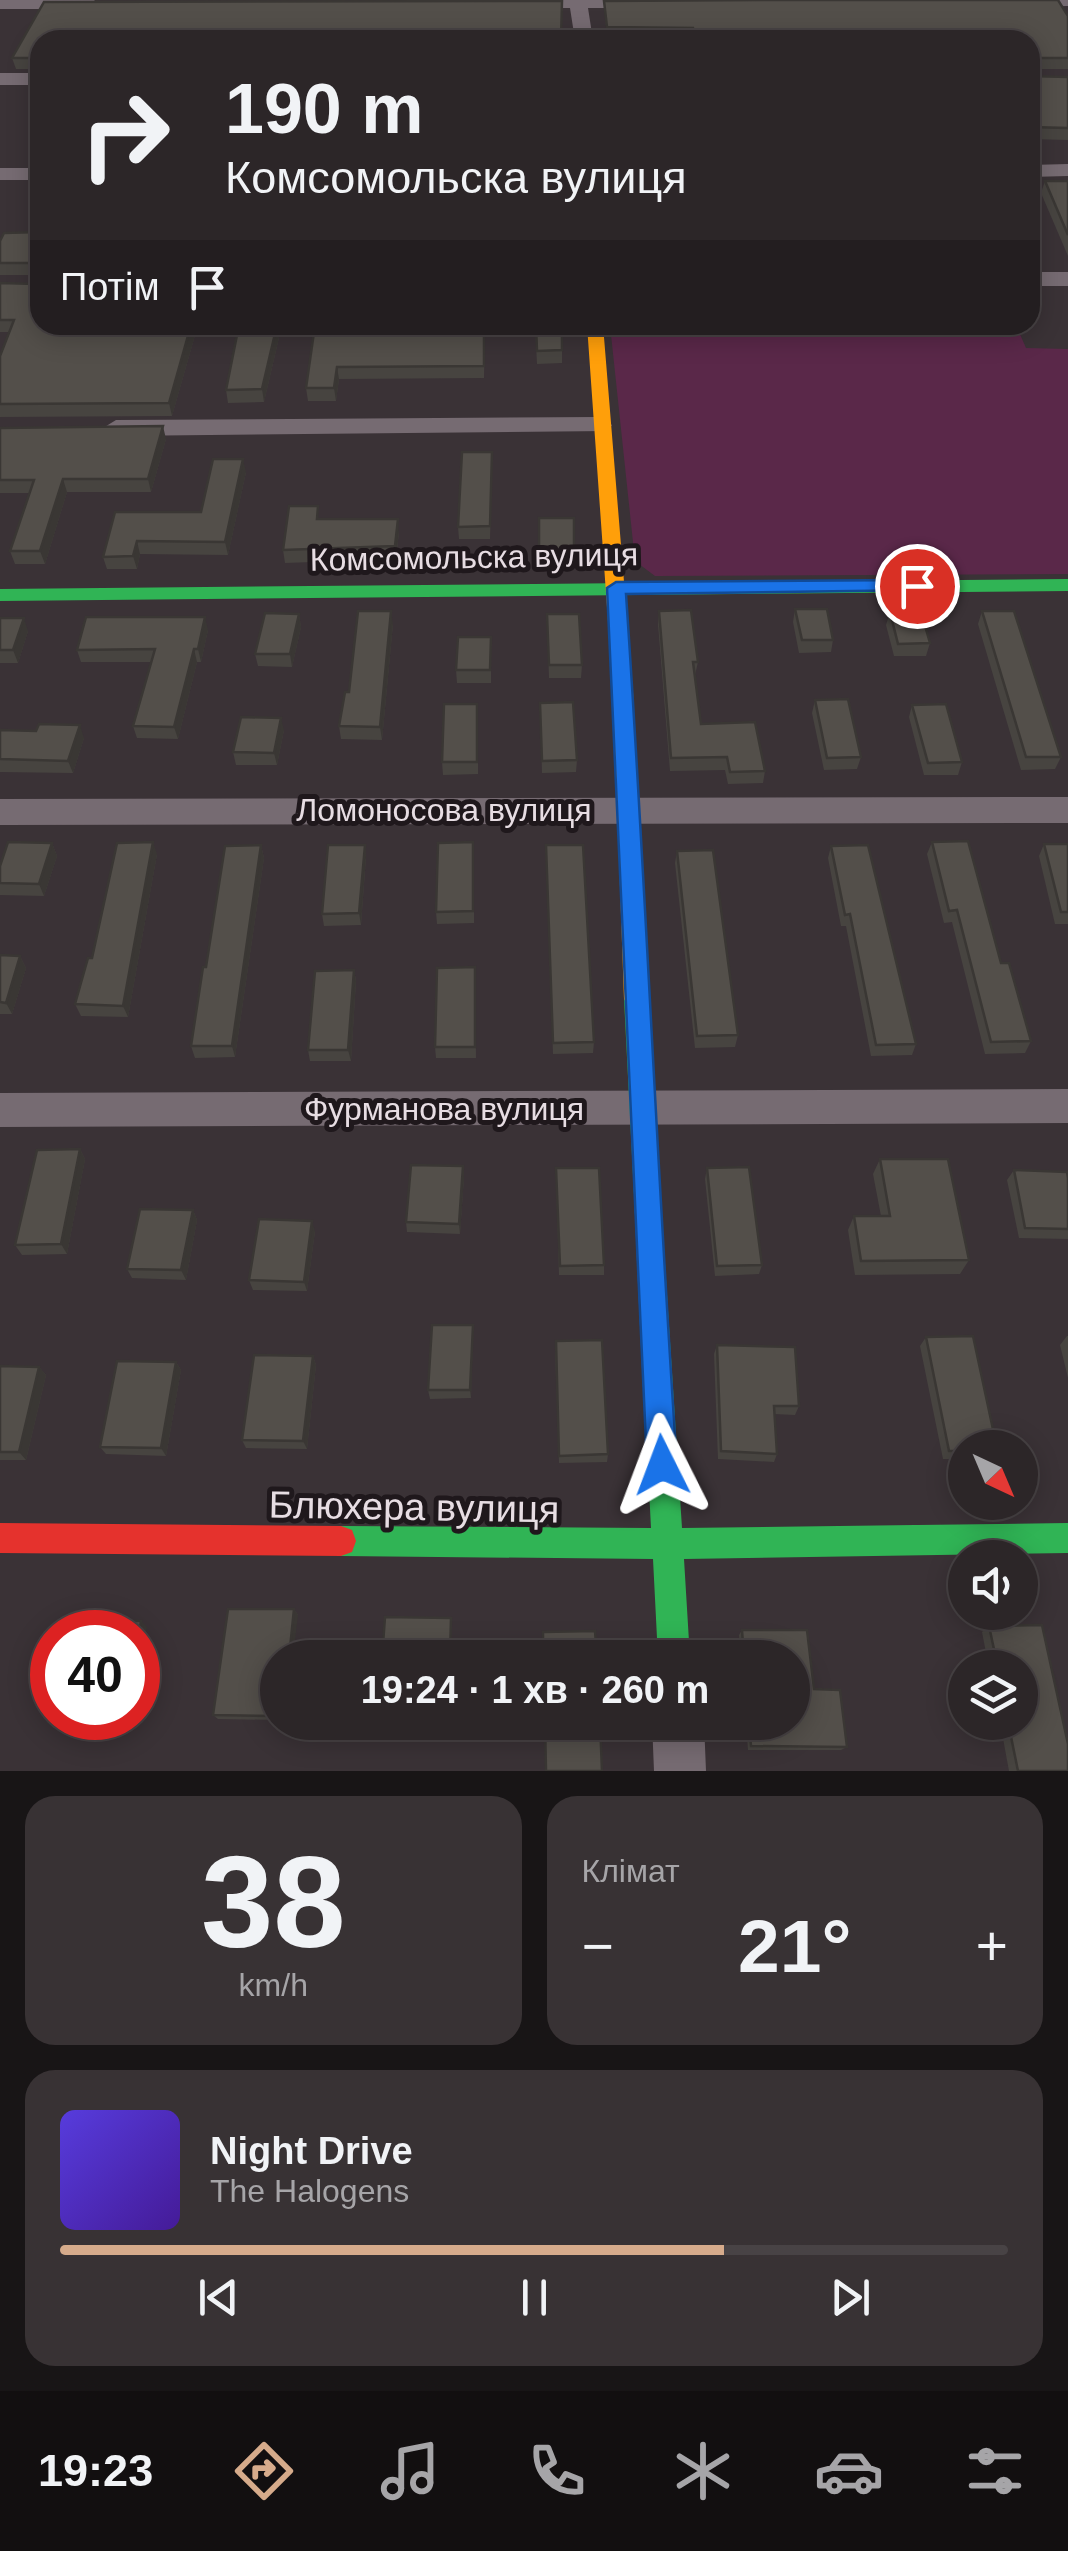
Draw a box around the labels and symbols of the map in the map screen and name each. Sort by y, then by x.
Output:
street label: Комсомольска вулиця [310,536,638,578]
pin [875,544,960,629]
street label: Ломоносова вулиця [296,792,592,828]
street label: Фурманова вулиця [304,1091,584,1127]
position arrow [610,1413,714,1517]
north arrow [948,1430,1038,1520]
street label: Блюхера вулиця [268,1483,560,1531]
speed limit sign: 40 [30,1610,160,1740]

